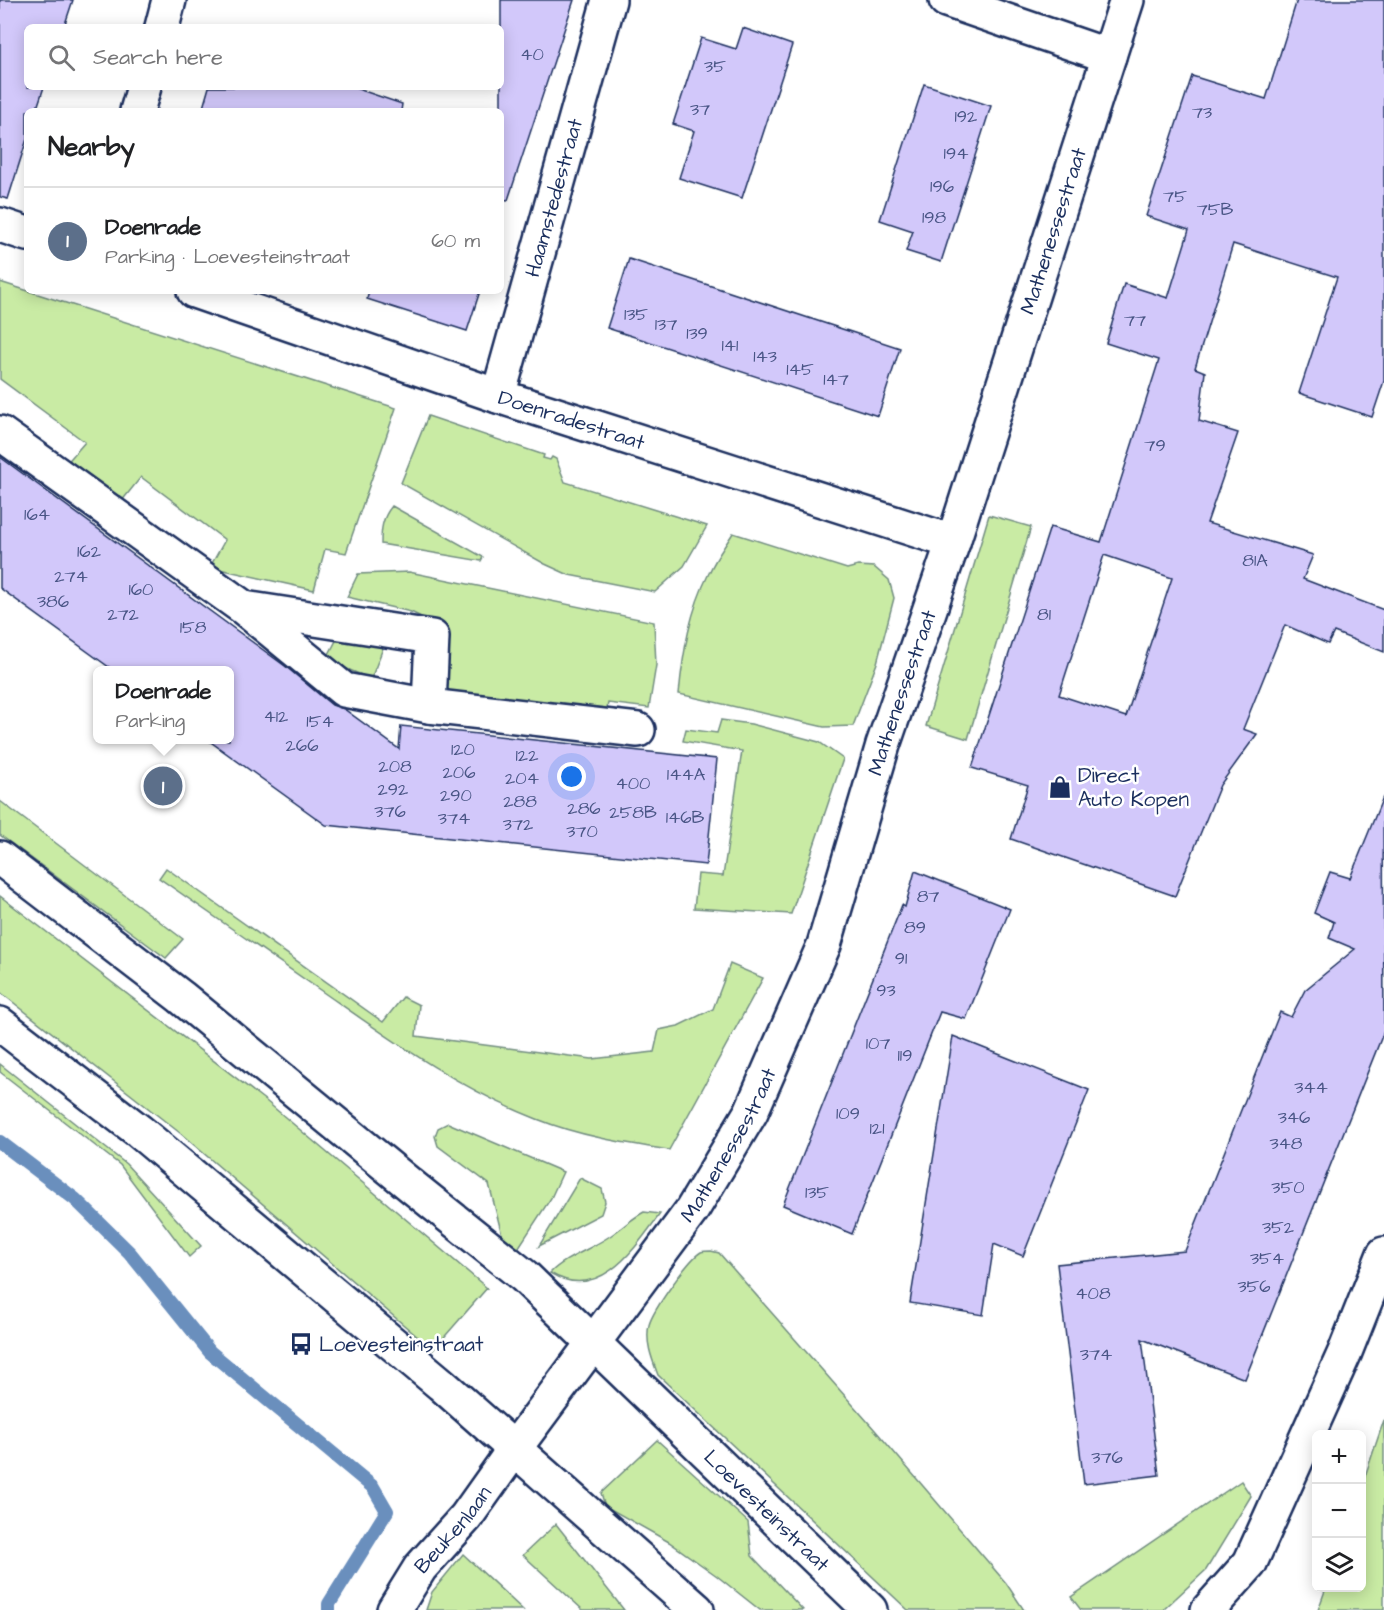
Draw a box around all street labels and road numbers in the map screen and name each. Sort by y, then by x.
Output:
street label: Haamstedestraat [518,115,590,280]
street label: Mathenessestraat [1013,144,1094,318]
street label: Doenradestraat [495,383,649,457]
street label: Mathenessestraat [861,606,944,779]
street label: Mathenessestraat [674,1063,784,1229]
street label: Loevesteinstraat [697,1443,836,1579]
street label: Beukenlaan [408,1480,499,1580]

